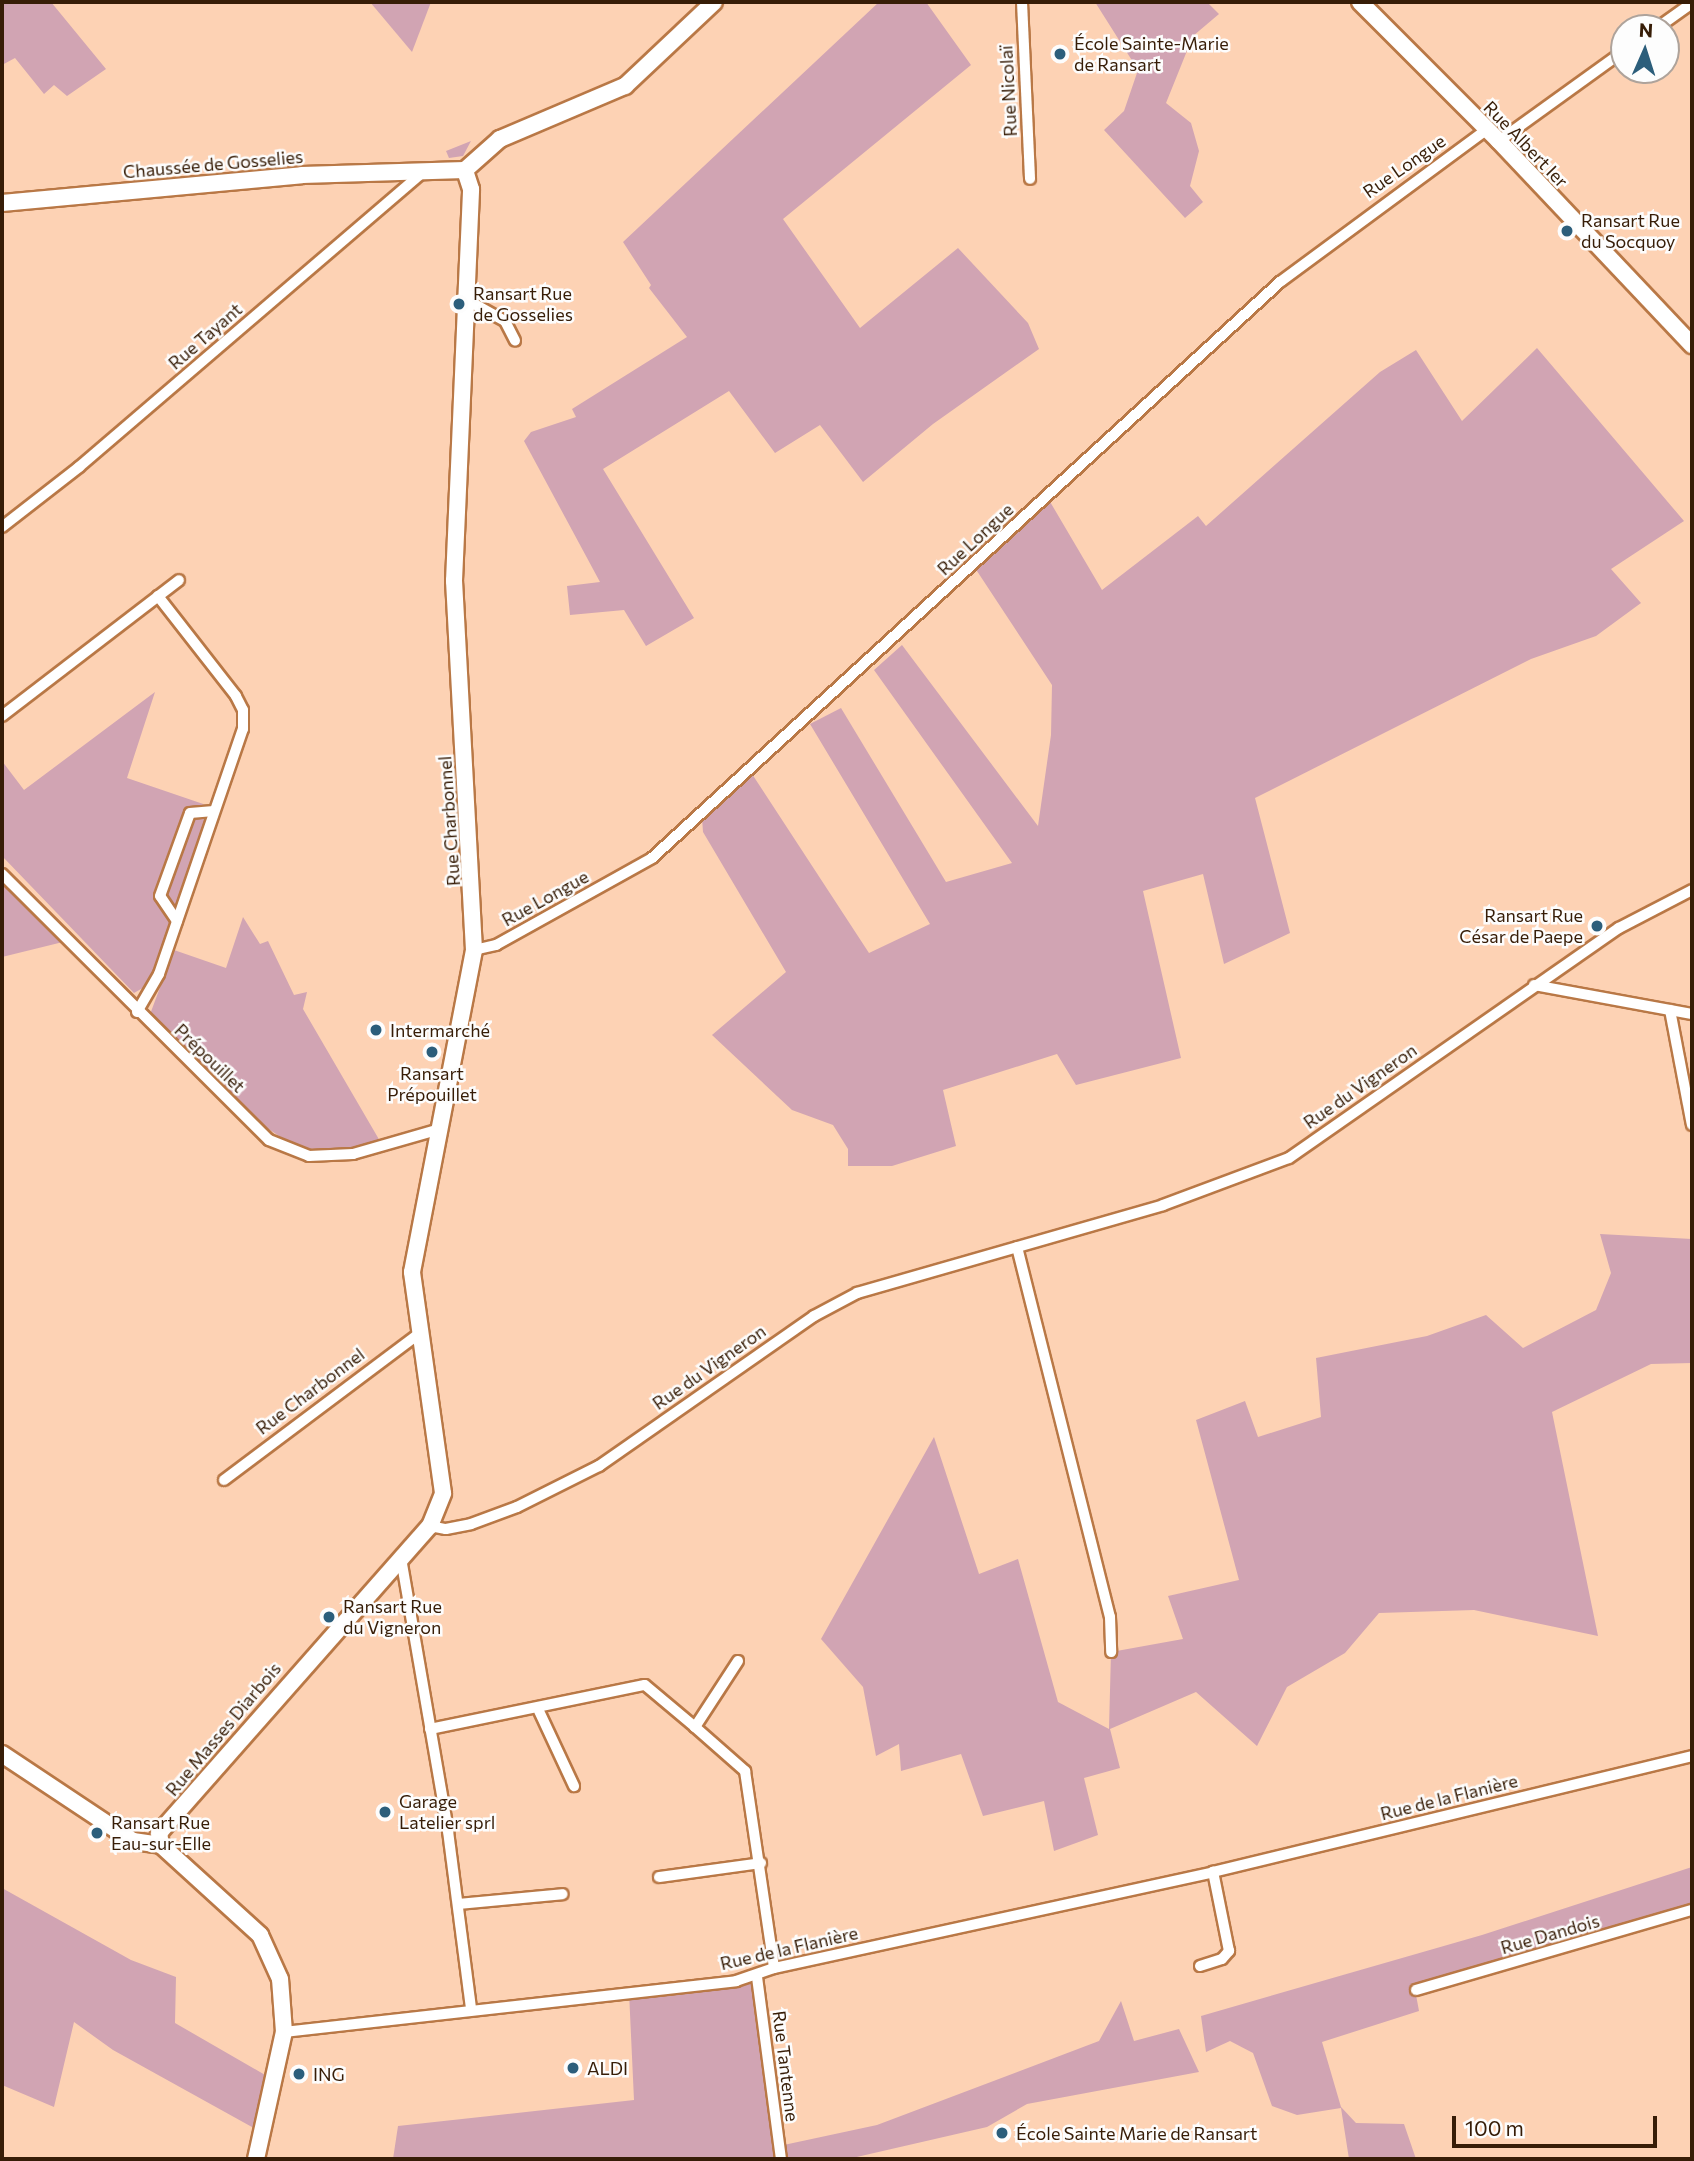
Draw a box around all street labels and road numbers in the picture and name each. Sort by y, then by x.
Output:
street label: Rue Nicolaï [995,45,1021,137]
street label: Rue Albert Ier [1479,96,1573,192]
street label: Rue Longue [1359,130,1449,202]
street label: Chaussée de Gosselies [122,145,304,183]
street label: Rue Tayant [164,298,246,374]
street label: Rue Longue [933,498,1017,580]
street label: Rue Charbonnel [434,755,464,887]
street label: Rue Longue [498,865,592,931]
street label: Prépouillet [170,1019,250,1097]
street label: Rue du Vigneron [1299,1039,1421,1133]
street label: Rue du Vigneron [648,1320,770,1414]
street label: Rue Charbonnel [251,1343,369,1439]
street label: Rue Masses Diarbois [161,1658,285,1800]
street label: Rue de la Flanière [1378,1769,1520,1825]
street label: Rue Dandois [1498,1910,1602,1958]
street label: Rue de la Flanière [718,1922,860,1974]
street label: Rue Tantenne [768,2009,804,2123]

